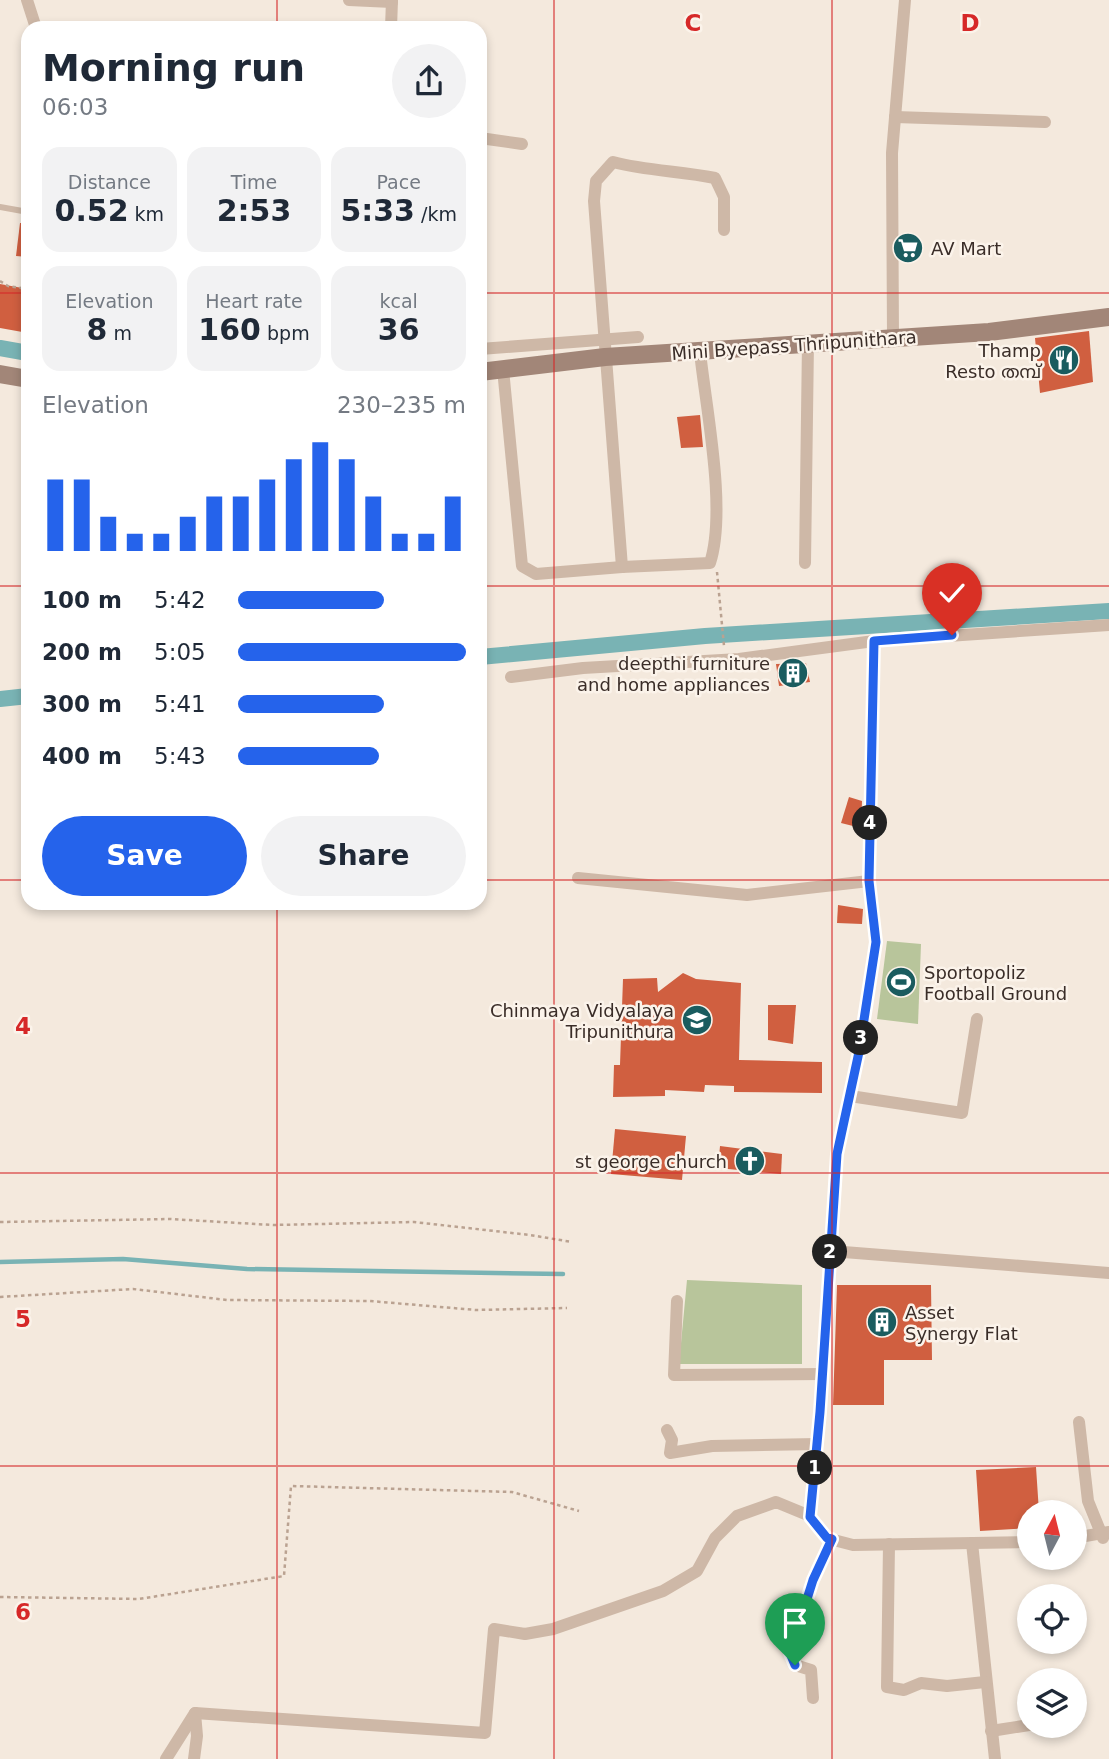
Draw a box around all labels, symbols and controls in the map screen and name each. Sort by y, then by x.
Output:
text: C [685,10,701,36]
text: D [960,10,980,36]
button: share [392,44,466,118]
text: Morning run [42,46,305,90]
text: 06:03 [42,94,108,120]
text: Distance [68,171,151,193]
text: Time [231,171,277,193]
text: Pace [376,171,421,193]
text: 0.52 [55,193,129,228]
text: 2:53 [217,193,291,228]
text: 5:33 [340,193,415,228]
text: km [129,203,164,225]
text: /km [415,203,457,225]
supermarket icon: AV Mart [891,231,925,265]
place label: AV Mart [931,238,1001,259]
text: Elevation [65,290,153,312]
text: Heart rate [205,290,303,312]
text: kcal [379,290,418,312]
text: 8 [87,312,107,347]
text: 160 [198,312,261,347]
text: 36 [378,312,420,347]
text: m [107,322,132,344]
text: bpm [261,322,310,344]
street label: Mini Byepass Thripunithara [671,326,917,364]
place label: Thamp Resto തമ്പ് [945,340,1043,382]
restaurant icon: Thamp Resto തമ്പ് [1047,343,1081,377]
text: Elevation [42,392,149,418]
text: 230–235 m [337,392,466,418]
pin [922,563,982,635]
icon: check [933,574,971,612]
text: 100 m [42,587,122,613]
text: 5:42 [154,587,206,613]
text: 200 m [42,639,122,665]
text: 5:05 [154,639,206,665]
place label: deepthi furniture and home appliances [577,653,770,695]
building icon: deepthi furniture and home appliances [776,656,810,690]
text: 300 m [42,691,122,717]
text: 5:41 [154,691,206,717]
text: 400 m [42,743,122,769]
text: 5:43 [154,743,206,769]
pin: 4 [852,806,888,840]
text: 4 [863,811,876,833]
button: Save [42,816,247,896]
button: Share [261,816,466,896]
place label: Sportopoliz Football Ground [924,962,1067,1004]
sports icon: Sportopoliz Football Ground [884,965,918,999]
place label: Chinmaya Vidyalaya Tripunithura [490,1000,674,1042]
school or university icon: Chinmaya Vidyalaya Tripunithura [680,1003,714,1037]
text: 4 [15,1013,31,1039]
pin: 3 [844,1020,878,1056]
text: 3 [854,1026,867,1048]
church icon: st george church [733,1144,767,1178]
place label: st george church [575,1151,727,1172]
pin: 2 [812,1234,848,1270]
text: 2 [823,1240,836,1262]
place label: Asset Synergy Flat [905,1302,1018,1344]
building icon: Asset Synergy Flat [865,1305,899,1339]
text: 5 [15,1306,31,1332]
pin: 1 [798,1450,832,1486]
text: 1 [808,1456,821,1478]
north arrow [1017,1500,1087,1570]
map controls [1017,1500,1087,1738]
button: locate [1017,1584,1087,1654]
pin [765,1593,825,1665]
text: 6 [15,1599,31,1625]
icon: arrive [776,1604,814,1642]
button: layers [1017,1668,1087,1738]

